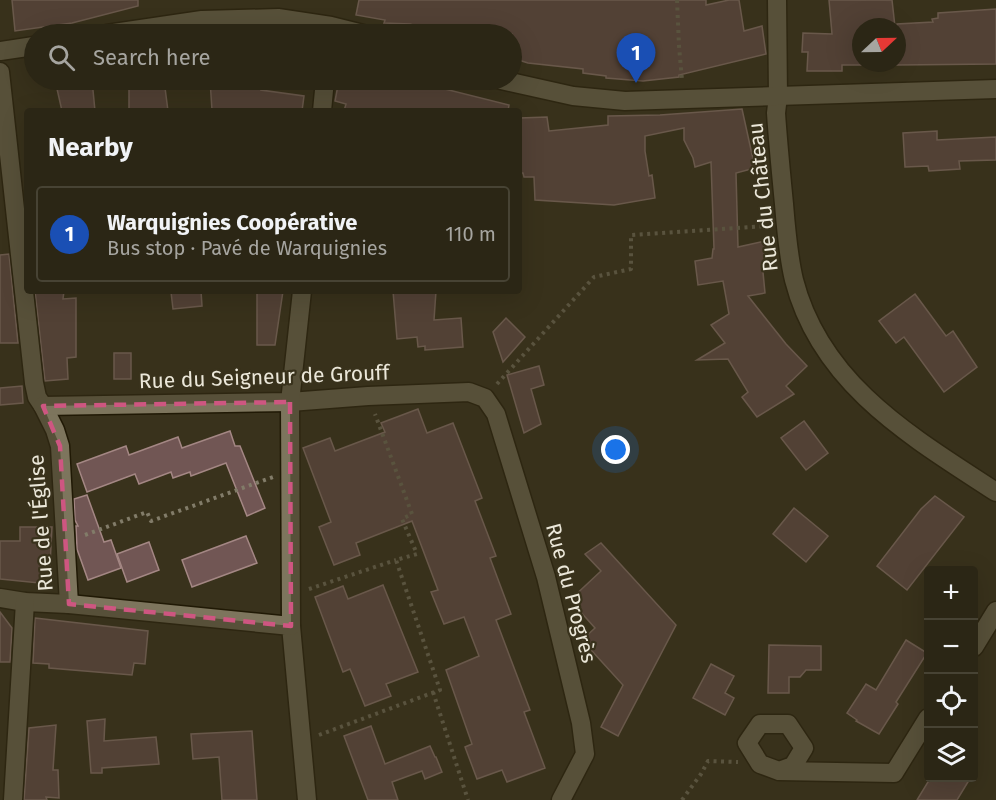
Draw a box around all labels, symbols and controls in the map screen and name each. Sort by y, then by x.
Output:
north arrow [852,18,906,72]
search box [24,24,522,90]
pin: 1 [616,34,656,83]
icon: search [45,41,78,74]
text: Search here [93,44,211,71]
street label: Rue du Château [742,121,784,273]
text: Nearby [48,132,133,163]
text: Warquignies Coopérative [107,209,357,236]
text: 1 [65,222,74,246]
text: 110 m [445,222,496,246]
text: Bus stop · Pavé de Warquignies [107,236,387,260]
street label: Rue du Seigneur de Grouff [138,360,392,394]
your location [601,435,630,464]
street label: Rue de l'Église [23,454,59,592]
street label: Rue du Progrès [540,520,602,666]
map controls [924,566,978,782]
button: + [924,566,978,620]
button: − [924,620,978,674]
button: locate [924,674,978,728]
button: layers [924,728,978,782]

